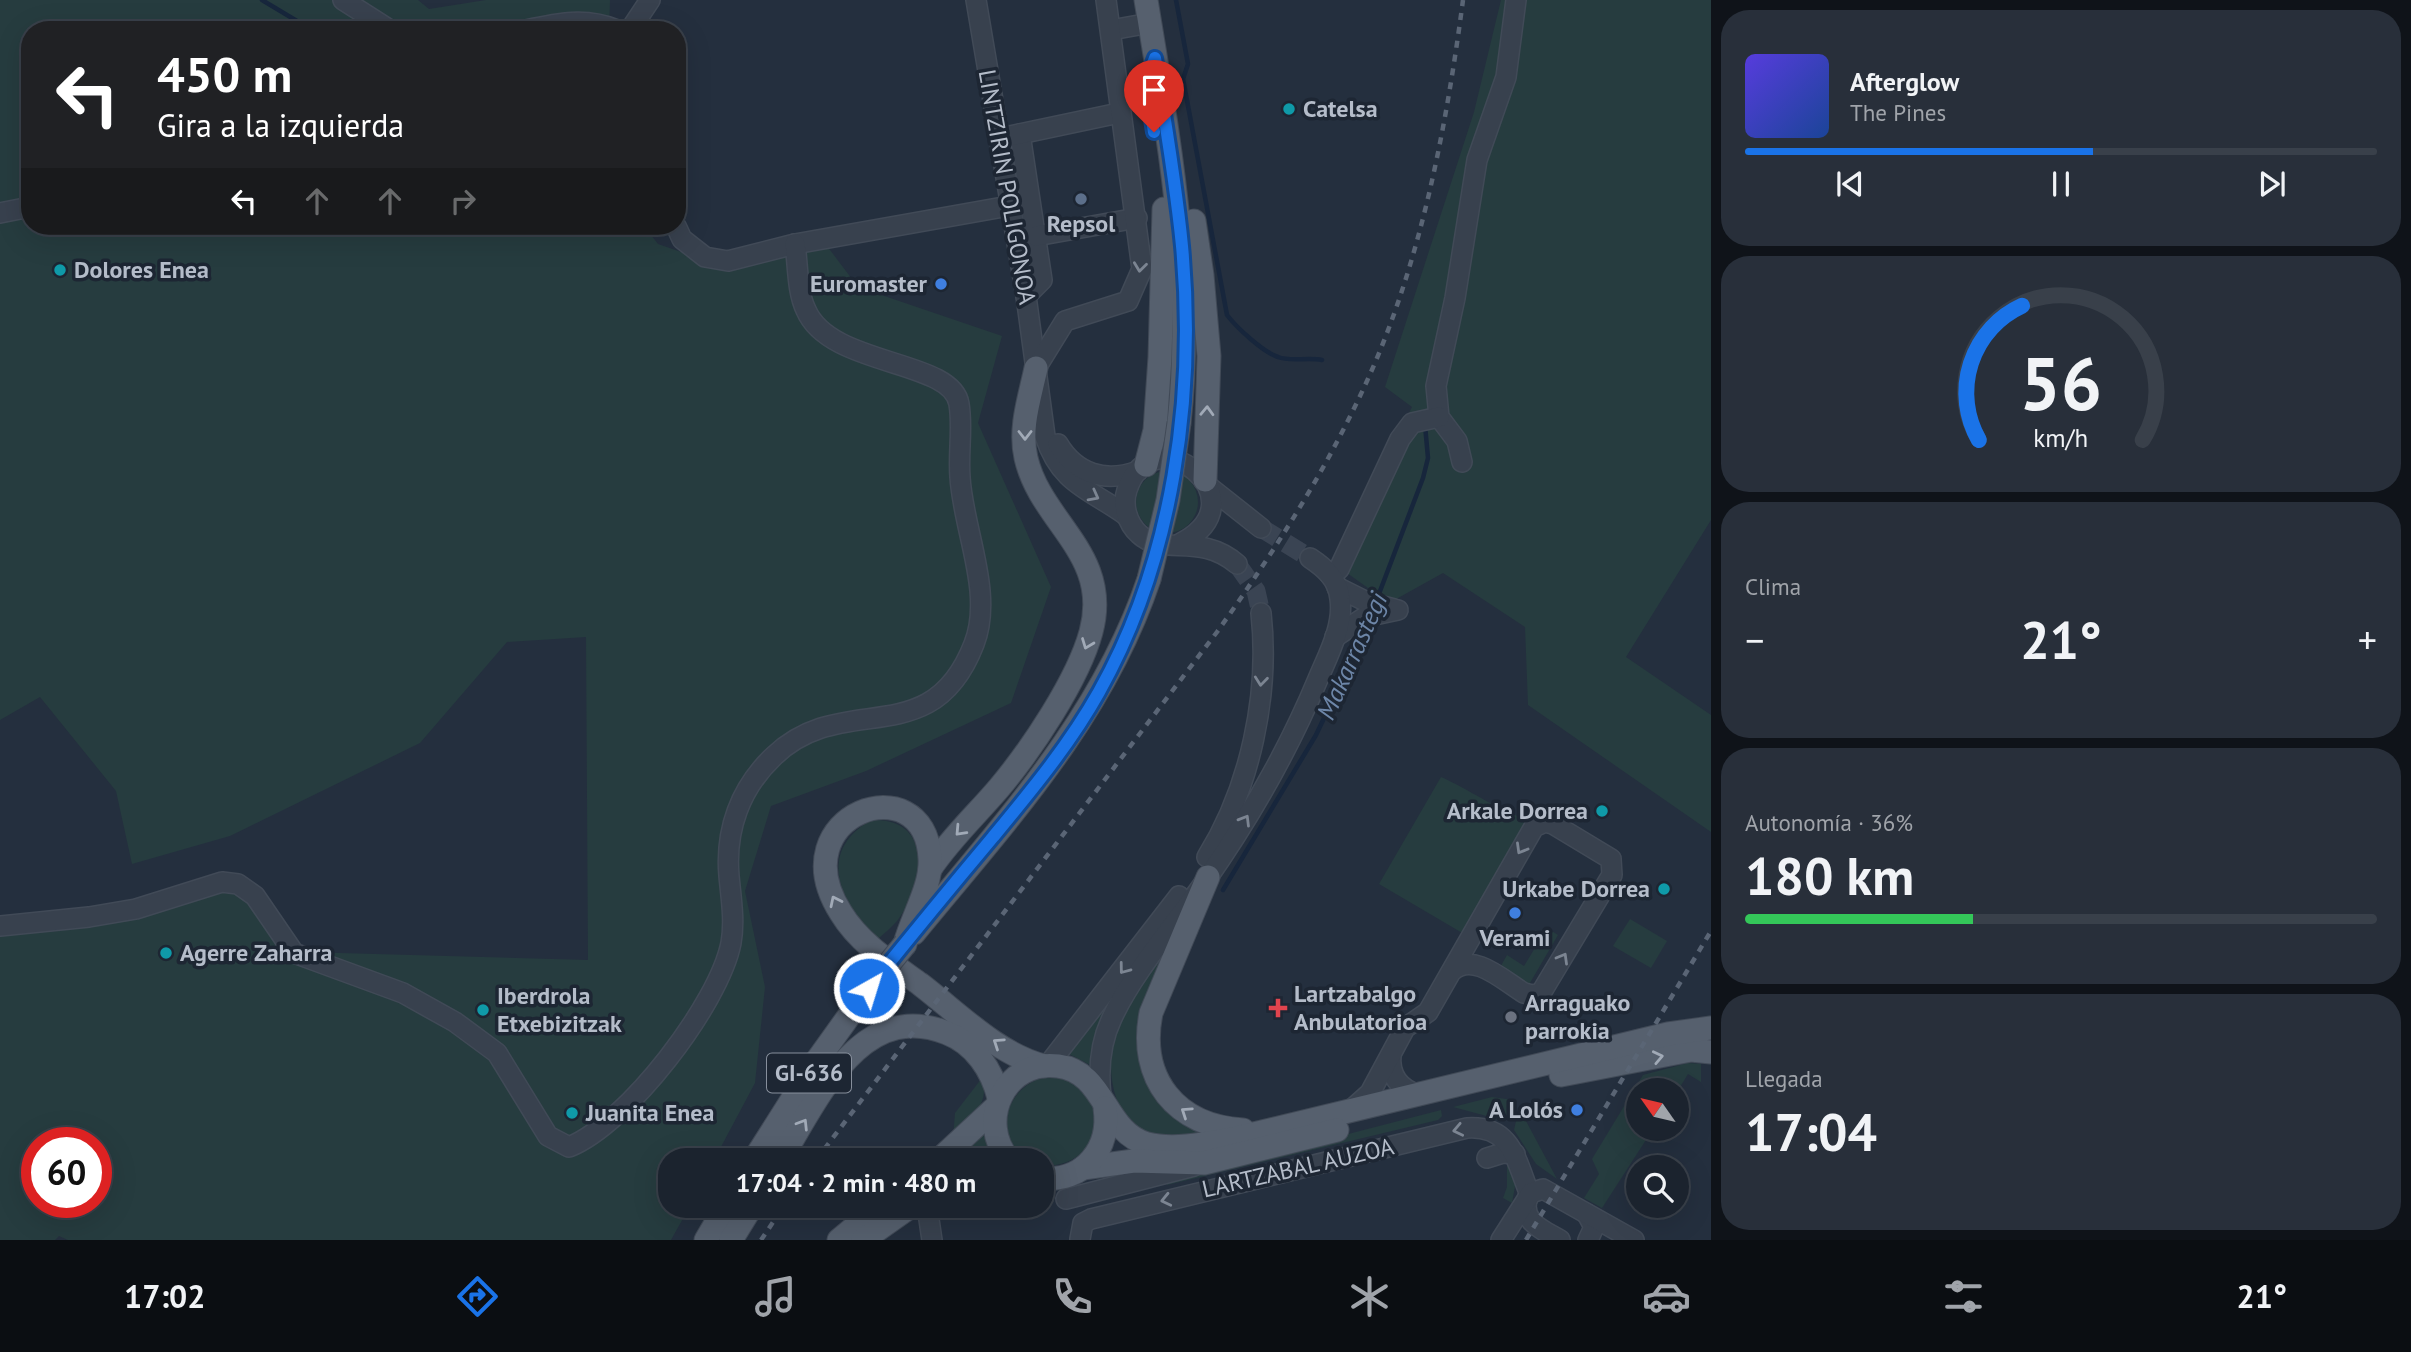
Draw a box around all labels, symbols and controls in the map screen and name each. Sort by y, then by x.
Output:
text: 450 m [157,42,292,106]
icon: left [42,49,133,140]
pin [1124,60,1184,132]
text: Afterglow [1850,65,1959,98]
street label: LINTZIRIN POLIGONOA [972,67,1043,307]
icon: arrive [1135,71,1173,109]
place label: Catelsa [1303,93,1378,124]
text: The Pines [1850,98,1946,127]
marker: Catelsa [1281,101,1297,117]
text: Gira a la izquierda [157,104,404,146]
icon: previous [1831,165,1869,203]
icon: pause [2042,165,2080,203]
icon: next [2253,165,2291,203]
icon: left [225,182,263,220]
icon: ahead [298,182,336,220]
icon: ahead [371,182,409,220]
icon: right [444,182,482,220]
marker: Repsol [1073,191,1089,207]
place label: Repsol [1047,208,1116,239]
place label: Dolores Enea [74,254,209,285]
one-way arrow [1132,261,1147,273]
marker: Dolores Enea [52,262,68,278]
place label: Euromaster [810,268,928,299]
marker: Euromaster [933,276,949,292]
text: 56 [2020,336,2102,430]
one-way arrow [1199,406,1215,416]
text: km/h [2034,422,2088,454]
one-way arrow [1017,430,1033,441]
one-way arrow [1087,488,1099,502]
text: Clima [1745,572,1801,601]
water label: Makarrastegi [1309,586,1395,725]
text: 21° [2020,606,2102,673]
text: − [1745,615,1764,664]
text: + [2358,615,2377,664]
one-way arrow [1081,637,1095,649]
one-way arrow [1254,676,1269,687]
place label: Arkale Dorrea [1447,795,1588,826]
marker: Arkale Dorrea [1594,803,1610,819]
text: Autonomía · 36% [1745,808,1913,837]
one-way arrow [1237,814,1250,827]
one-way arrow [956,823,968,836]
one-way arrow [1516,842,1529,855]
text: 180 km [1745,842,1914,909]
place label: Urkabe Dorrea [1502,873,1650,904]
marker: Urkabe Dorrea [1656,881,1672,897]
one-way arrow [829,896,843,908]
marker: Verami [1507,905,1523,921]
place label: Verami [1479,922,1550,953]
place label: Agerre Zaharra [180,937,332,968]
marker: Agerre Zaharra [158,945,174,961]
position arrow [832,951,906,1025]
one-way arrow [1555,952,1568,965]
one-way arrow [1119,961,1132,974]
place label: Lartzabalgo Anbulatorioa [1294,978,1427,1037]
place label: Iberdrola Etxebizitzak [497,980,622,1039]
place label: Arraguako parrokia [1525,987,1630,1046]
marker: Lartzabalgo Anbulatorioa [1268,998,1288,1018]
marker: Iberdrola Etxebizitzak [475,1002,491,1018]
marker: Arraguako parrokia [1503,1009,1519,1025]
one-way arrow [992,1038,1005,1051]
one-way arrow [1652,1050,1664,1065]
road number: GI-636 [767,1054,851,1092]
text: Llegada [1745,1064,1823,1093]
north arrow [1626,1078,1689,1141]
map controls [1626,1078,1689,1218]
place label: A Lolós [1489,1094,1563,1125]
place label: Juanita Enea [585,1097,714,1128]
text: 17:04 [1745,1098,1877,1165]
marker: A Lolós [1569,1102,1585,1118]
marker: Juanita Enea [564,1105,580,1121]
one-way arrow [1181,1107,1194,1120]
one-way arrow [794,1118,807,1131]
one-way arrow [1452,1122,1464,1137]
speed limit sign: 60 [21,1127,112,1218]
street label: LARTZABAL AUZOA [1199,1130,1397,1205]
button: search [1626,1155,1689,1218]
text: 17:04 · 2 min · 480 m [736,1166,976,1199]
one-way arrow [1160,1192,1172,1206]
icon: directions [453,1272,502,1321]
icon: music [751,1272,800,1321]
icon: phone [1048,1272,1097,1321]
icon: climate [1345,1272,1394,1321]
icon: car [1642,1272,1691,1321]
icon: filters [1939,1272,1988,1321]
text: 17:02 [124,1275,205,1317]
text: 21° [2237,1275,2287,1317]

